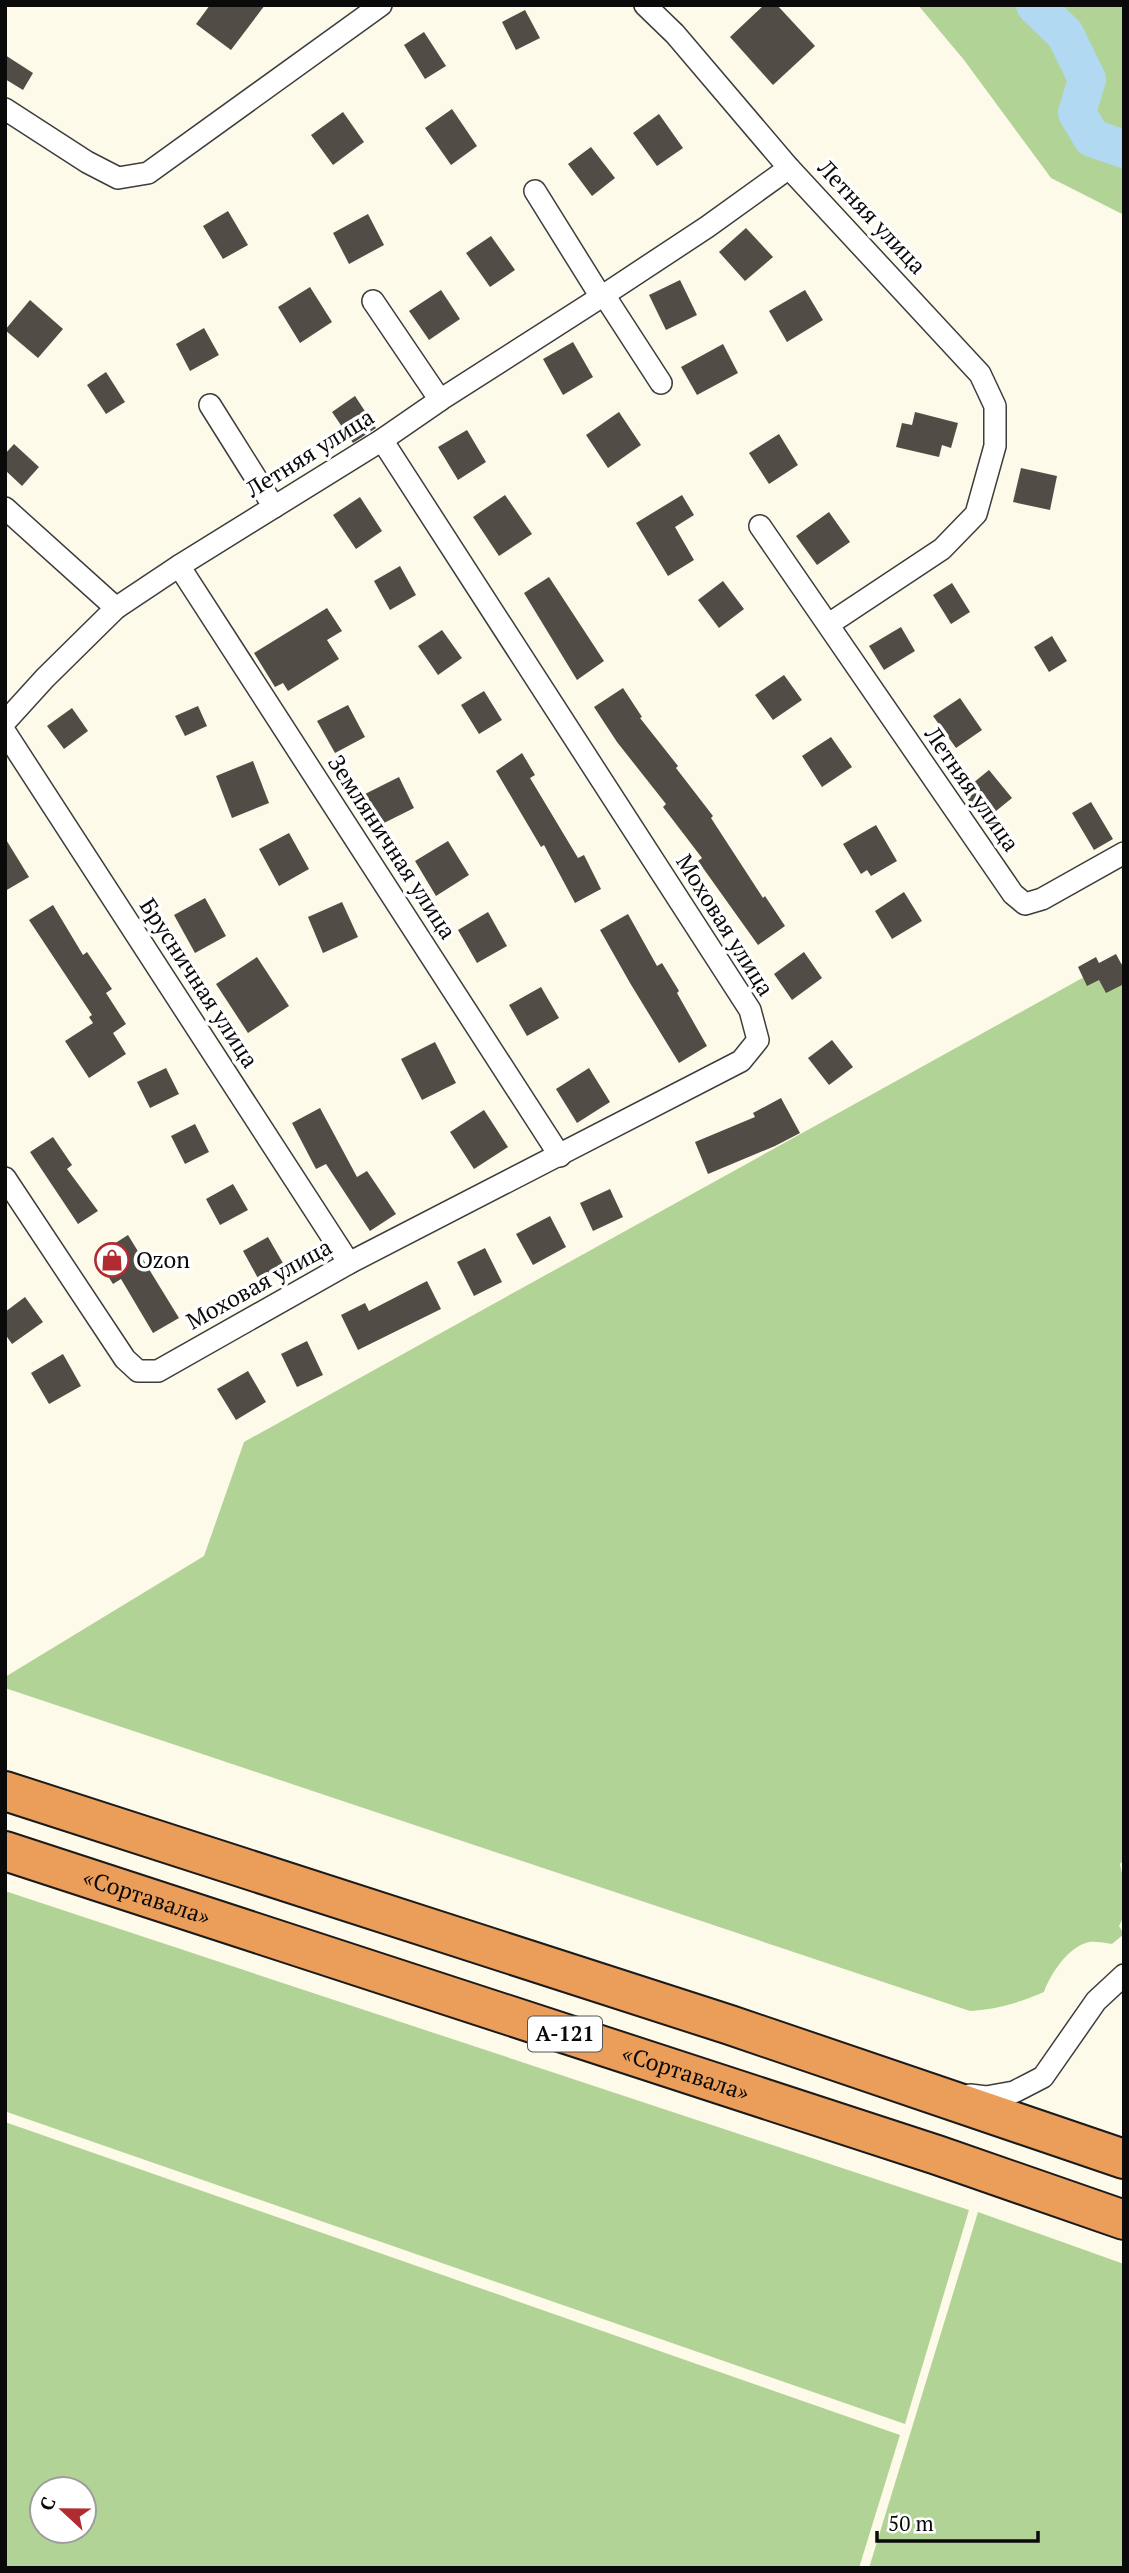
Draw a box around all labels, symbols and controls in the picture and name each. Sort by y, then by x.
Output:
street label: Летняя улица [811,152,934,281]
street label: Летняя улица [239,401,380,505]
street label: Летняя улица [917,719,1027,857]
street label: Земляничная улица [321,749,464,945]
street label: Моховая улица [669,848,782,1002]
street label: Брусничная улица [133,892,266,1074]
street label: Моховая улица [181,1231,337,1336]
shop icon: Ozon [93,1241,131,1279]
place label: Ozon [136,1244,190,1275]
street label: «Сортавала» [79,1861,215,1932]
road number: А-121 [528,2016,602,2052]
street label: «Сортавала» [618,2037,754,2108]
north arrow [28,2475,98,2545]
text: С [33,2493,61,2514]
scale bar [877,2500,1038,2544]
text: 50 m [888,2509,934,2537]

